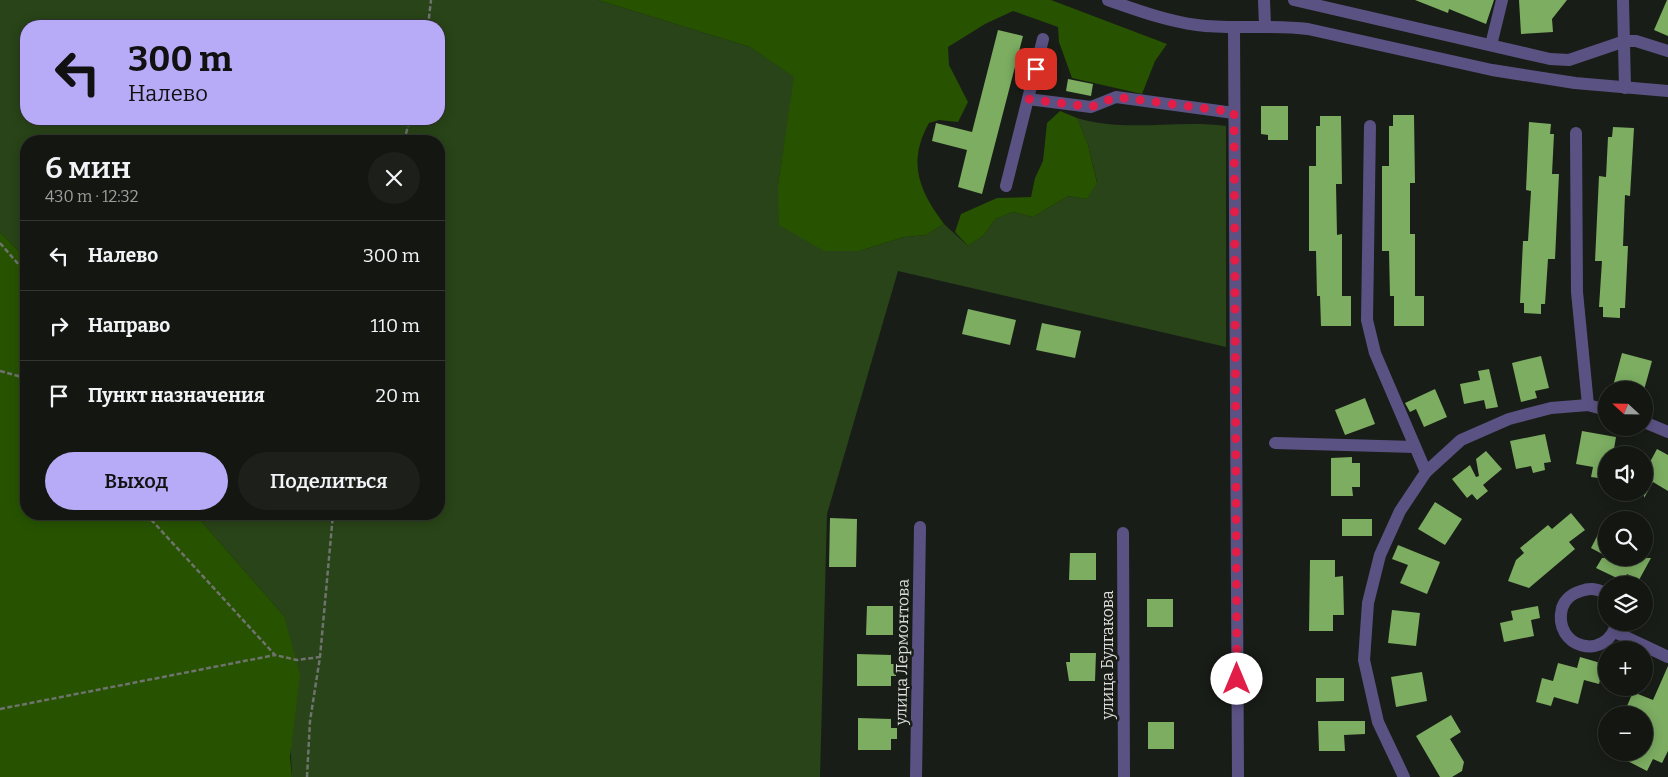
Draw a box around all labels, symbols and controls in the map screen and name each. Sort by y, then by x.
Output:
text: 300 m [128,38,232,80]
icon: left [45,40,110,105]
pin [1015,48,1057,90]
icon: arrive [1022,55,1050,83]
text: Налево [128,80,208,107]
text: 6 мин [45,150,131,186]
button: close [368,152,420,204]
text: 430 m · 12:32 [45,187,138,206]
icon: left [45,242,73,270]
text: Налево [88,244,158,267]
text: 300 m [363,244,420,267]
icon: right [45,312,73,340]
text: Направо [88,314,170,337]
text: 110 m [370,314,420,337]
north arrow [1598,381,1652,436]
map controls [1598,381,1653,761]
icon: arrive [45,382,73,410]
text: Пункт назначения [88,384,265,407]
text: 20 m [376,384,420,407]
button: sound [1598,446,1653,501]
button: Выход [45,452,228,510]
button: Поделиться [238,452,420,510]
button: search [1598,511,1653,566]
button: layers [1598,576,1653,631]
street label: улица Лермонтова [891,578,913,726]
street label: улица Булгакова [1098,590,1117,720]
button: + [1598,641,1653,696]
position arrow [1210,652,1262,704]
button: − [1598,706,1653,761]

